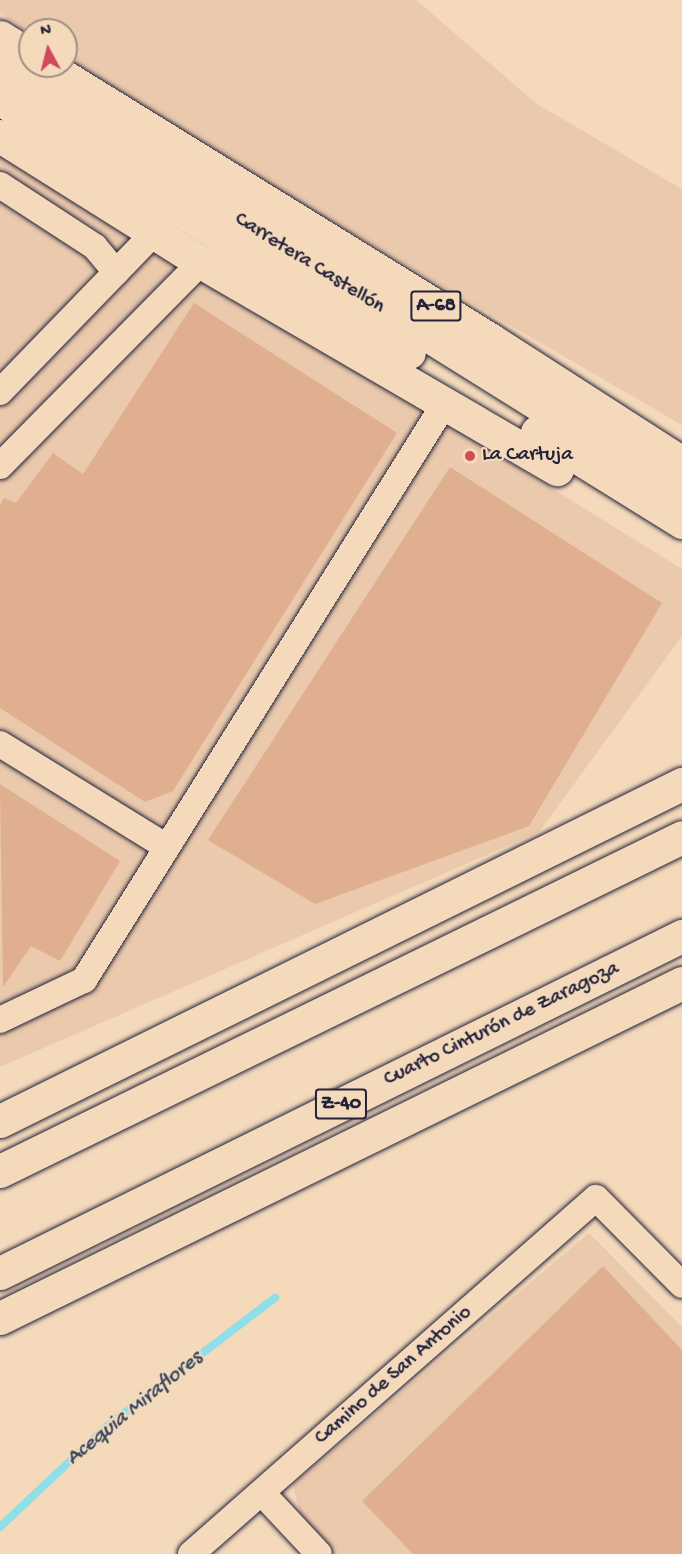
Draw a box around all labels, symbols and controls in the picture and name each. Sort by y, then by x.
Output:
north arrow [18,18,78,78]
text: N [40,22,52,42]
street label: Carretera Castellón [229,208,389,320]
road number: A-68 [409,289,463,323]
place label: La Cartuja [482,443,573,469]
marker: La Cartuja [463,449,477,463]
street label: Cuarto Cinturón de Zaragoza [380,957,624,1093]
road number: Z-40 [314,1087,368,1121]
street label: Camino de San Antonio [310,1301,478,1451]
water label: Acequia Miraflores [62,1346,208,1472]

